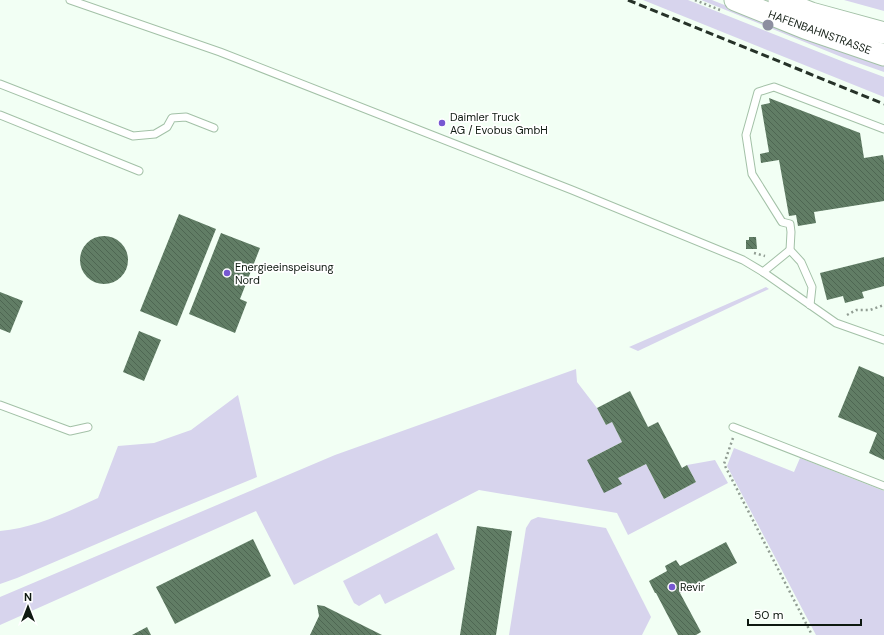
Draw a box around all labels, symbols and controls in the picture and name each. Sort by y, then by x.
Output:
street label: HAFENBAHNSTRASSE [767,7,873,57]
place label: Daimler Truck AG / Evobus GmbH [450,110,548,137]
marker: Daimler Truck AG / Evobus GmbH [437,118,447,128]
place label: Energieeinspeisung Nord [235,260,334,287]
marker: Energieeinspeisung Nord [222,268,232,278]
place label: Revir [680,580,705,594]
marker: Revir [667,582,677,592]
north arrow [8,587,48,627]
text: N [24,590,32,604]
scale bar [748,601,861,627]
text: 50 m [754,607,783,623]

